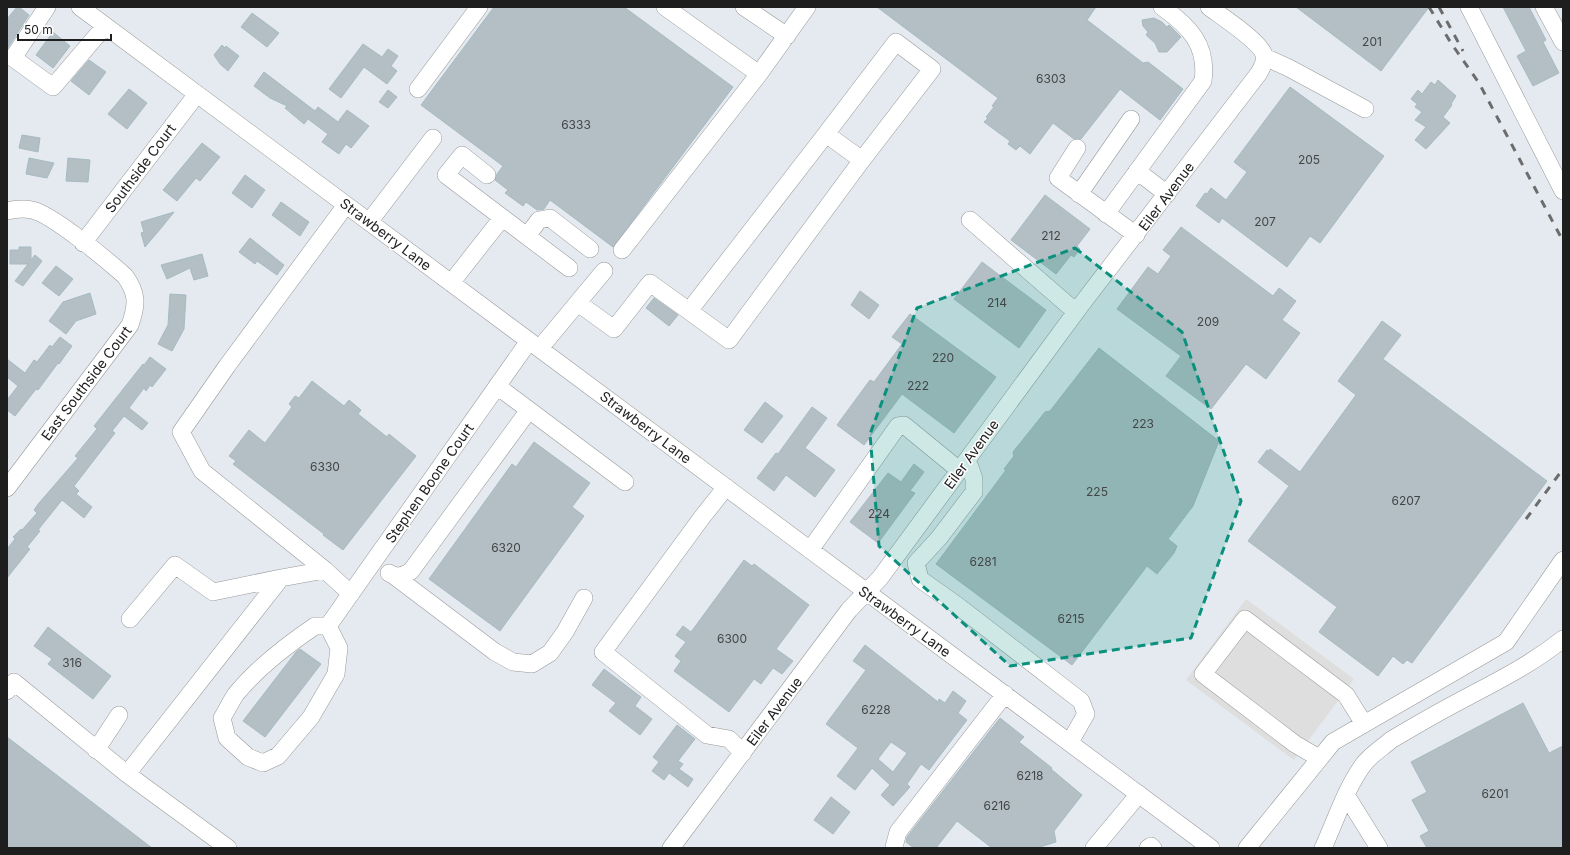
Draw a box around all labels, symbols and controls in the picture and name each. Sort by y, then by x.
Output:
scale bar [18,16,111,42]
text: 50 m [24,22,53,37]
house number: 201 [1362,34,1382,49]
house number: 6303 [1036,71,1066,86]
house number: 6333 [561,117,591,132]
street label: Southside Court [101,120,179,216]
house number: 205 [1298,152,1320,167]
street label: Eiler Avenue [1135,158,1197,234]
street label: Strawberry Lane [337,194,435,274]
house number: 207 [1254,214,1276,229]
house number: 212 [1041,228,1061,243]
house number: 214 [987,295,1007,310]
house number: 209 [1197,314,1219,329]
street label: East Southside Court [37,322,135,444]
house number: 220 [932,350,954,365]
house number: 222 [907,378,929,393]
street label: Strawberry Lane [597,387,695,467]
street label: Eiler Avenue [940,416,1002,492]
house number: 223 [1132,416,1154,431]
street label: Stephen Boone Court [381,420,477,546]
house number: 6330 [310,459,340,474]
house number: 225 [1086,484,1108,499]
house number: 6207 [1392,493,1421,508]
house number: 224 [868,506,890,521]
house number: 6320 [491,540,521,555]
house number: 6281 [969,554,997,569]
street label: Strawberry Lane [856,582,954,660]
house number: 6215 [1058,611,1084,626]
house number: 6300 [717,631,747,646]
house number: 316 [62,655,82,670]
street label: Eiler Avenue [743,673,805,749]
house number: 6228 [861,702,891,717]
house number: 6218 [1016,768,1044,783]
house number: 6201 [1481,786,1509,801]
house number: 6216 [983,798,1011,813]

